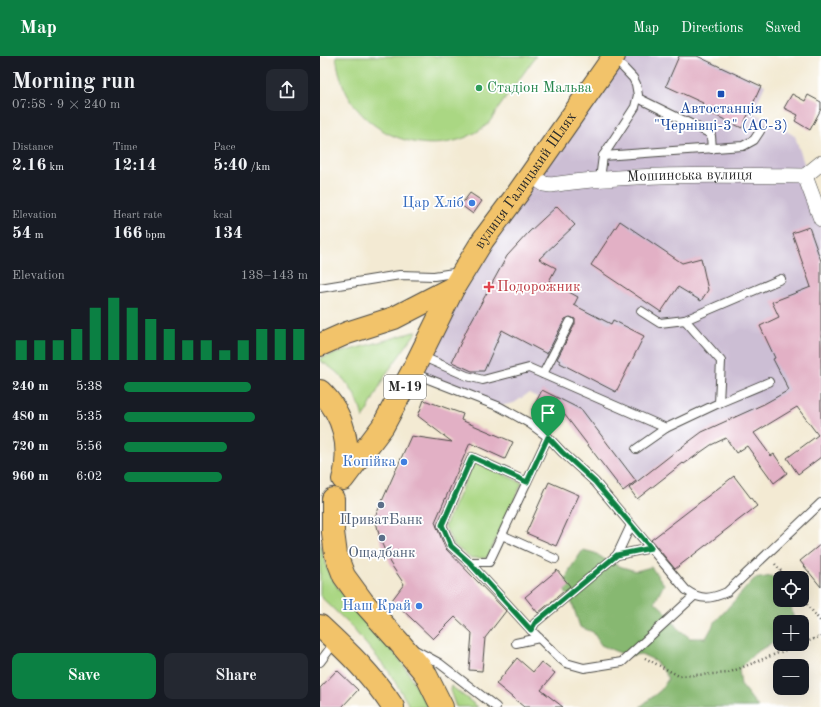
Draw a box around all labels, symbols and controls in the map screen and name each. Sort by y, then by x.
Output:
text: Map [20,19,57,38]
text: Map [633,21,659,35]
text: Directions [681,21,743,35]
text: Saved [765,21,801,35]
button: share [266,69,308,111]
text: Morning run [12,71,135,93]
place label: Стадіон Мальва [487,81,593,96]
marker: Стадіон Мальва [474,83,484,93]
marker: Автостанція "Чернівці-3" (АС-3) [716,89,726,99]
text: 07:58 · 9 × 240 m [12,98,120,111]
place label: Автостанція "Чернівці-3" (АС-3) [654,102,788,134]
street label: вулиця Галицький Шлях [472,109,580,251]
text: Distance [12,142,53,153]
text: Time [113,142,137,153]
text: Pace [213,142,236,153]
text: 2.16 [12,157,46,174]
text: 12:14 [113,157,157,174]
text: 5:40 [213,157,248,174]
text: km [46,162,64,173]
text: /km [248,162,270,173]
street label: Мошинська вулиця [626,168,753,185]
place label: Цар Хліб [402,196,464,211]
marker: Цар Хліб [467,198,477,208]
text: Elevation [12,210,57,221]
text: Heart rate [113,210,162,221]
text: kcal [213,210,232,221]
text: 54 [12,225,32,242]
text: 166 [113,225,142,242]
text: 134 [213,225,243,242]
text: m [32,230,44,241]
text: bpm [142,230,165,241]
text: Elevation [12,269,65,282]
text: 138–143 m [241,269,308,282]
place label: Подорожник [497,280,581,295]
marker: Подорожник [484,282,494,292]
road number: М-19 [384,375,426,399]
text: 240 m [12,380,49,393]
text: 5:38 [76,380,102,393]
pin [531,396,565,437]
icon: arrive [537,402,559,424]
text: 480 m [12,410,49,423]
text: 5:35 [76,410,102,423]
text: 720 m [12,440,49,453]
text: 5:56 [76,440,102,453]
place label: Копійка [342,455,397,470]
marker: Копійка [399,457,409,467]
text: 960 m [12,470,49,483]
text: 6:02 [76,470,102,483]
marker: ПриватБанк [376,500,386,510]
place label: ПриватБанк [339,513,423,528]
marker: Ощадбанк [377,533,387,543]
place label: Ощадбанк [348,546,416,561]
map controls [773,571,809,695]
button: locate [773,571,809,607]
place label: Наш Край [342,599,411,614]
marker: Наш Край [414,601,424,611]
button: + [773,615,809,651]
button: Save [12,653,156,699]
button: Share [164,653,308,699]
button: − [773,659,809,695]

